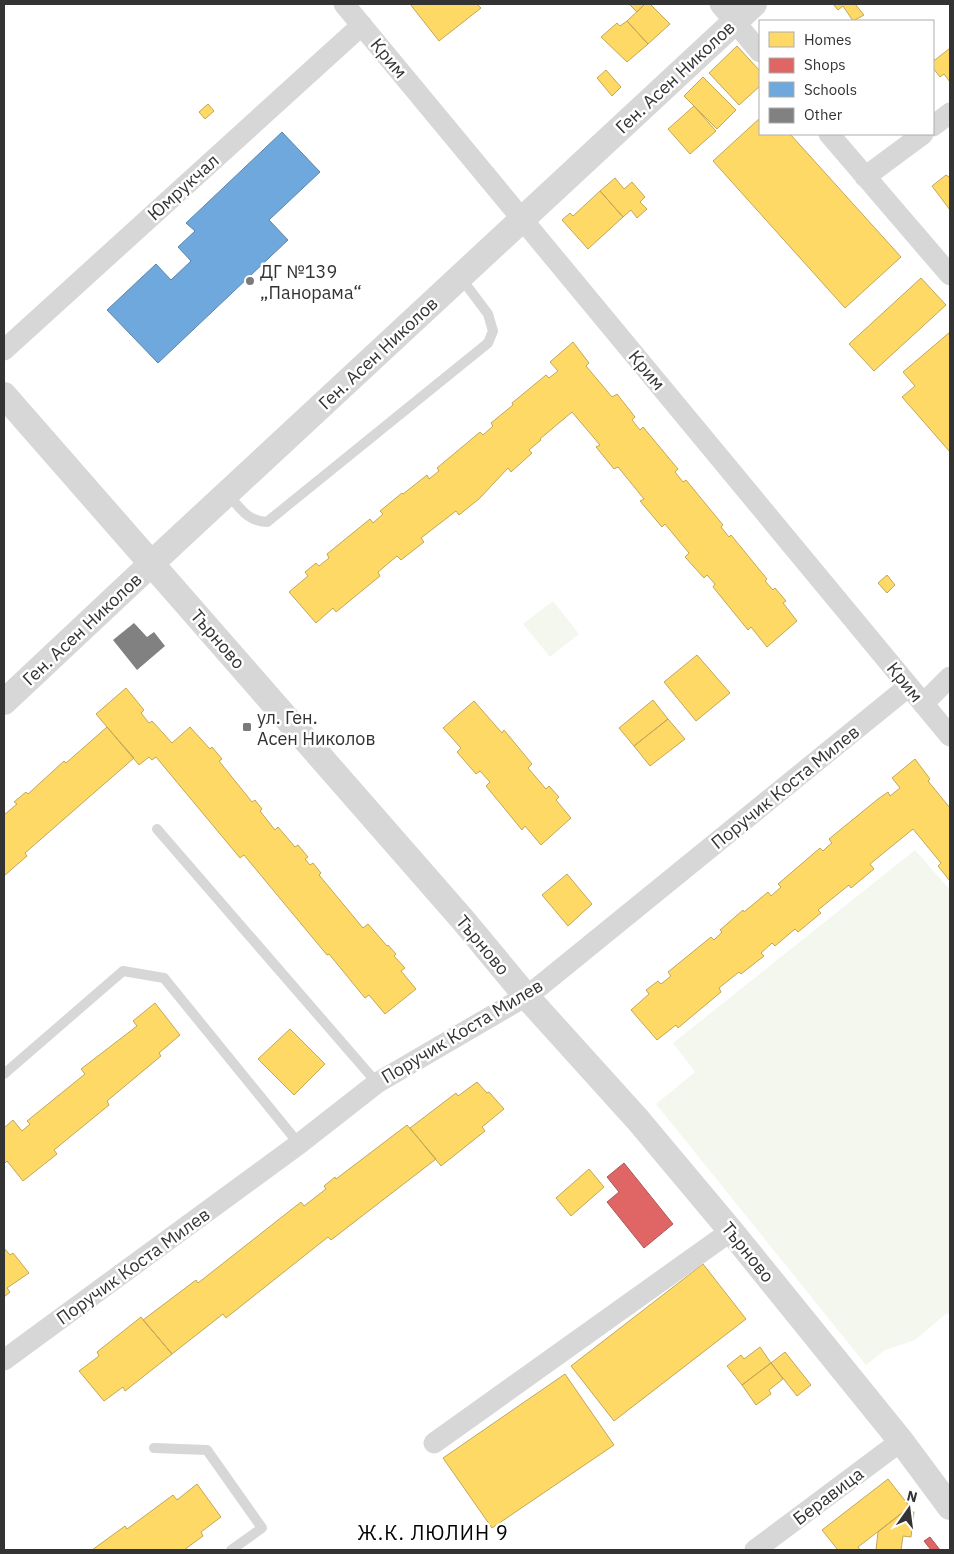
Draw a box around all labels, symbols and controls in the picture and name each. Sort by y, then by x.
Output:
street label: Ген. Асен Николов [610,16,740,138]
legend [759,20,934,135]
text: Homes [804,30,852,49]
street label: Крим [366,33,412,83]
text: Shops [804,55,846,74]
text: Schools [804,80,857,99]
text: Other [804,105,843,124]
street label: Юмрукчал [142,149,224,225]
place label: ДГ №139 „Панорама“ [260,260,362,304]
marker: ДГ №139 „Панорама“ [244,275,256,287]
street label: Ген. Асен Николов [313,292,443,414]
street label: Крим [624,345,670,395]
street label: Ген. Асен Николов [17,568,147,690]
street label: Търново [186,604,250,674]
street label: Крим [882,657,928,707]
place label: ул. Ген. Асен Николов [257,706,375,750]
street label: Поручик Коста Милев [706,720,864,854]
marker: ул. Ген. Асен Николов [241,721,253,733]
street label: Търново [451,910,515,980]
street label: Поручик Коста Милев [377,974,547,1088]
street label: Поручик Коста Милев [52,1203,214,1329]
street label: Търново [717,1217,779,1287]
street label: Беравица [788,1462,868,1530]
north arrow [884,1484,934,1534]
text: N [905,1486,919,1506]
district label: Ж.К. ЛЮЛИН 9 [357,1519,509,1546]

